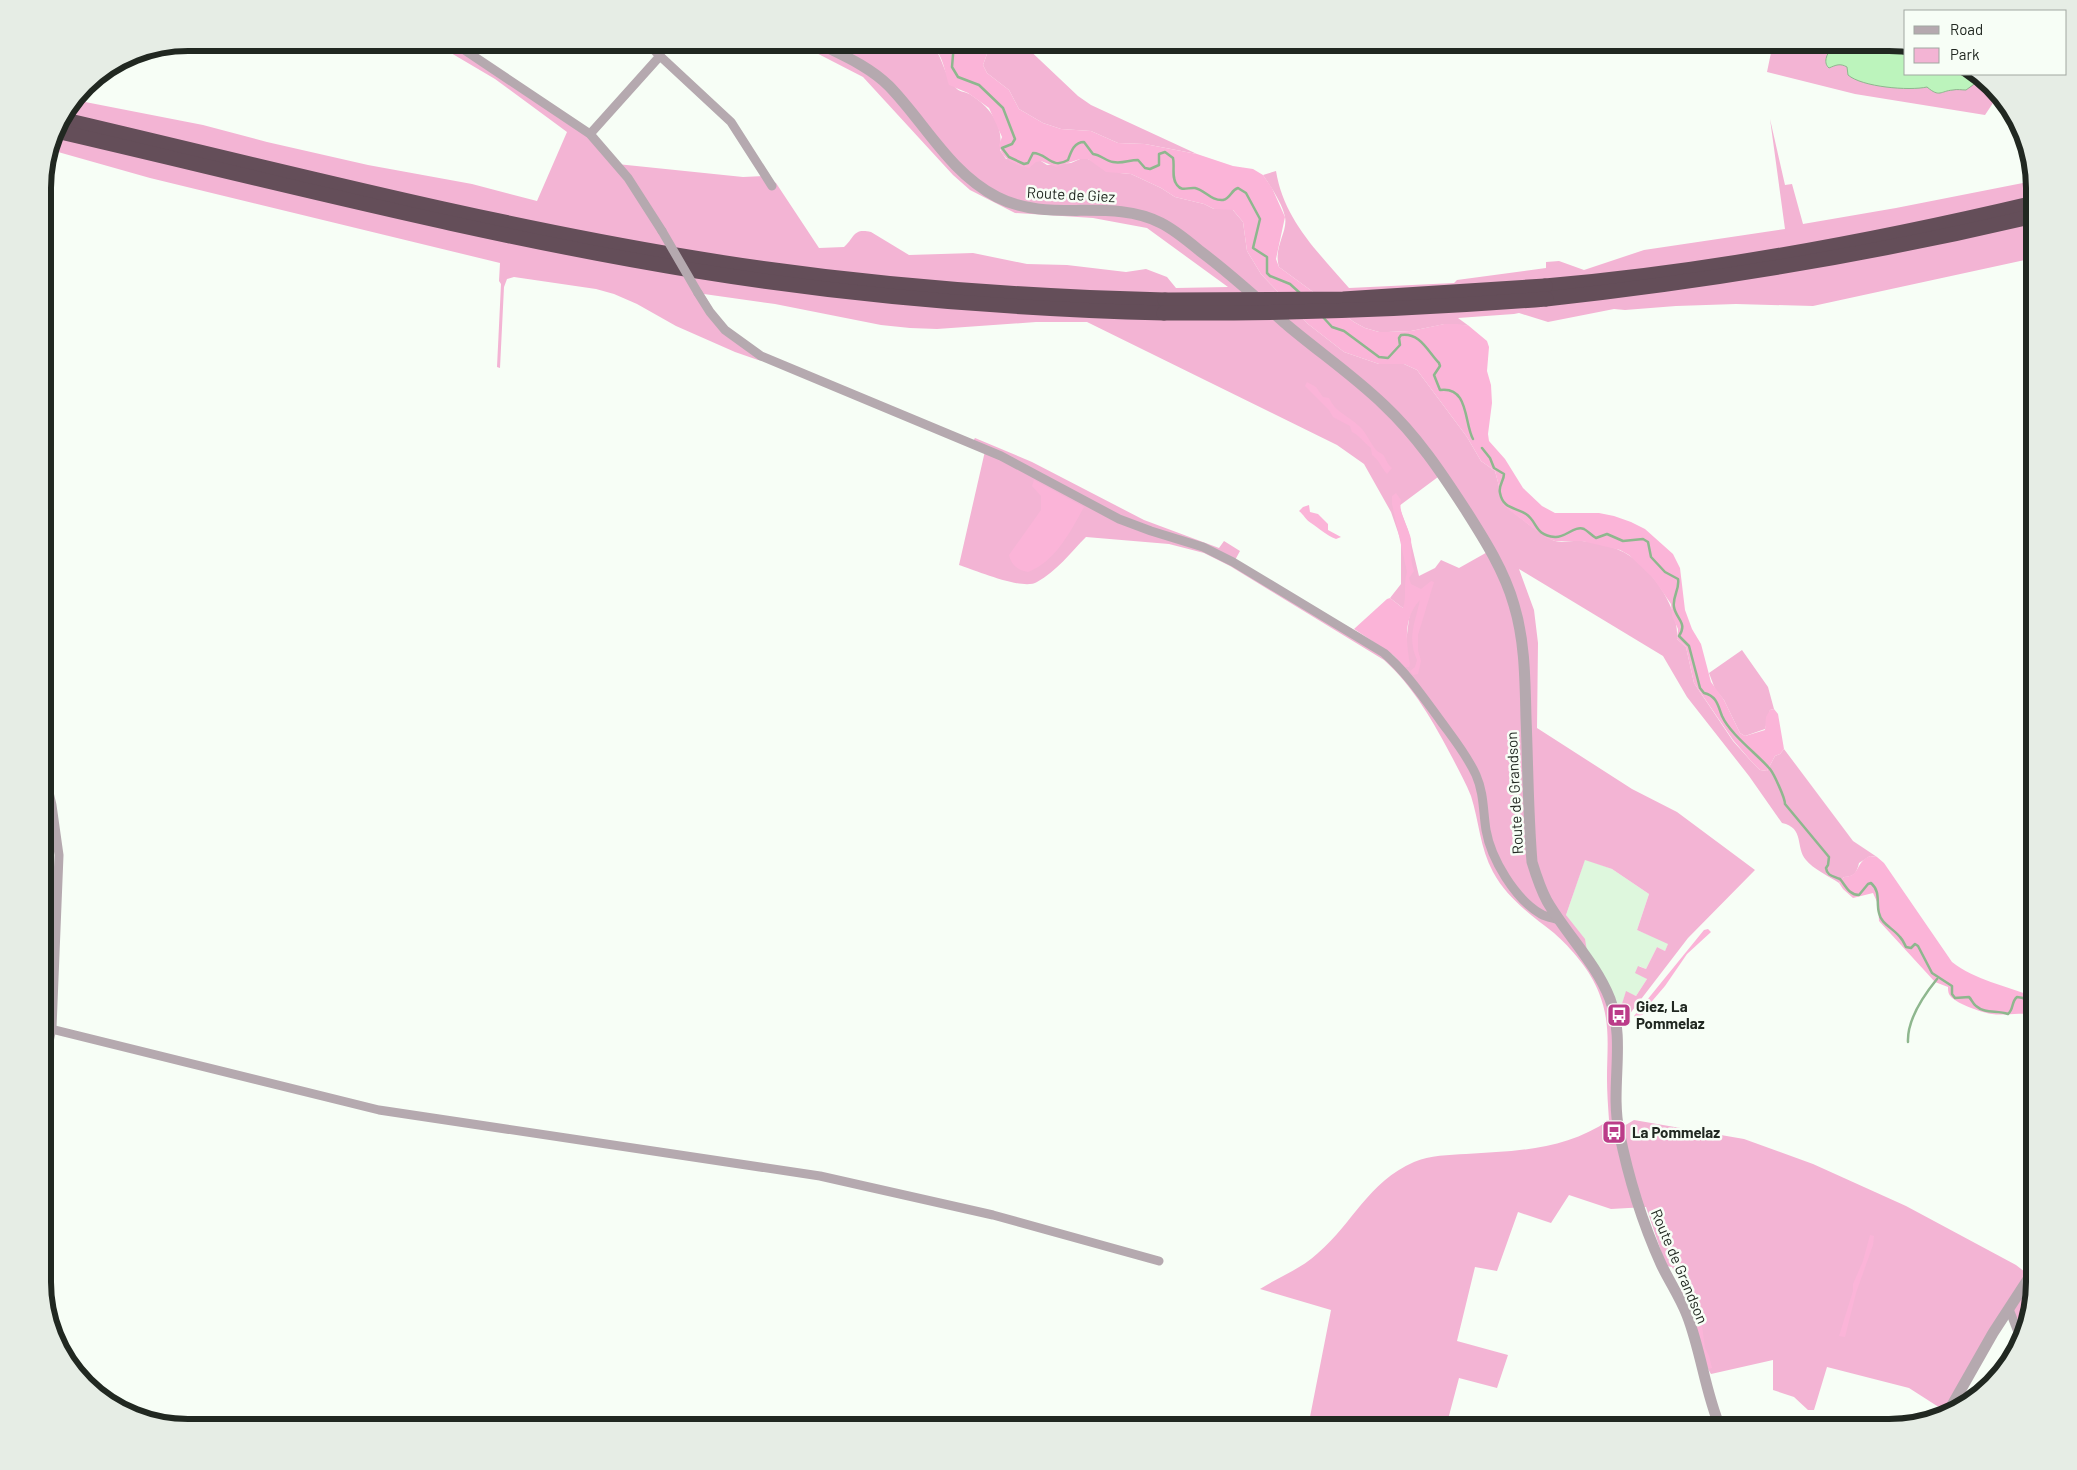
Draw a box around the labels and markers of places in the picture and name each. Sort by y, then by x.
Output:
place label: Giez, La Pommelaz [1636,997,1705,1032]
bus stop icon: Giez, La Pommelaz [1606,1002,1632,1028]
bus stop icon: La Pommelaz [1601,1119,1627,1145]
place label: La Pommelaz [1632,1123,1720,1141]

